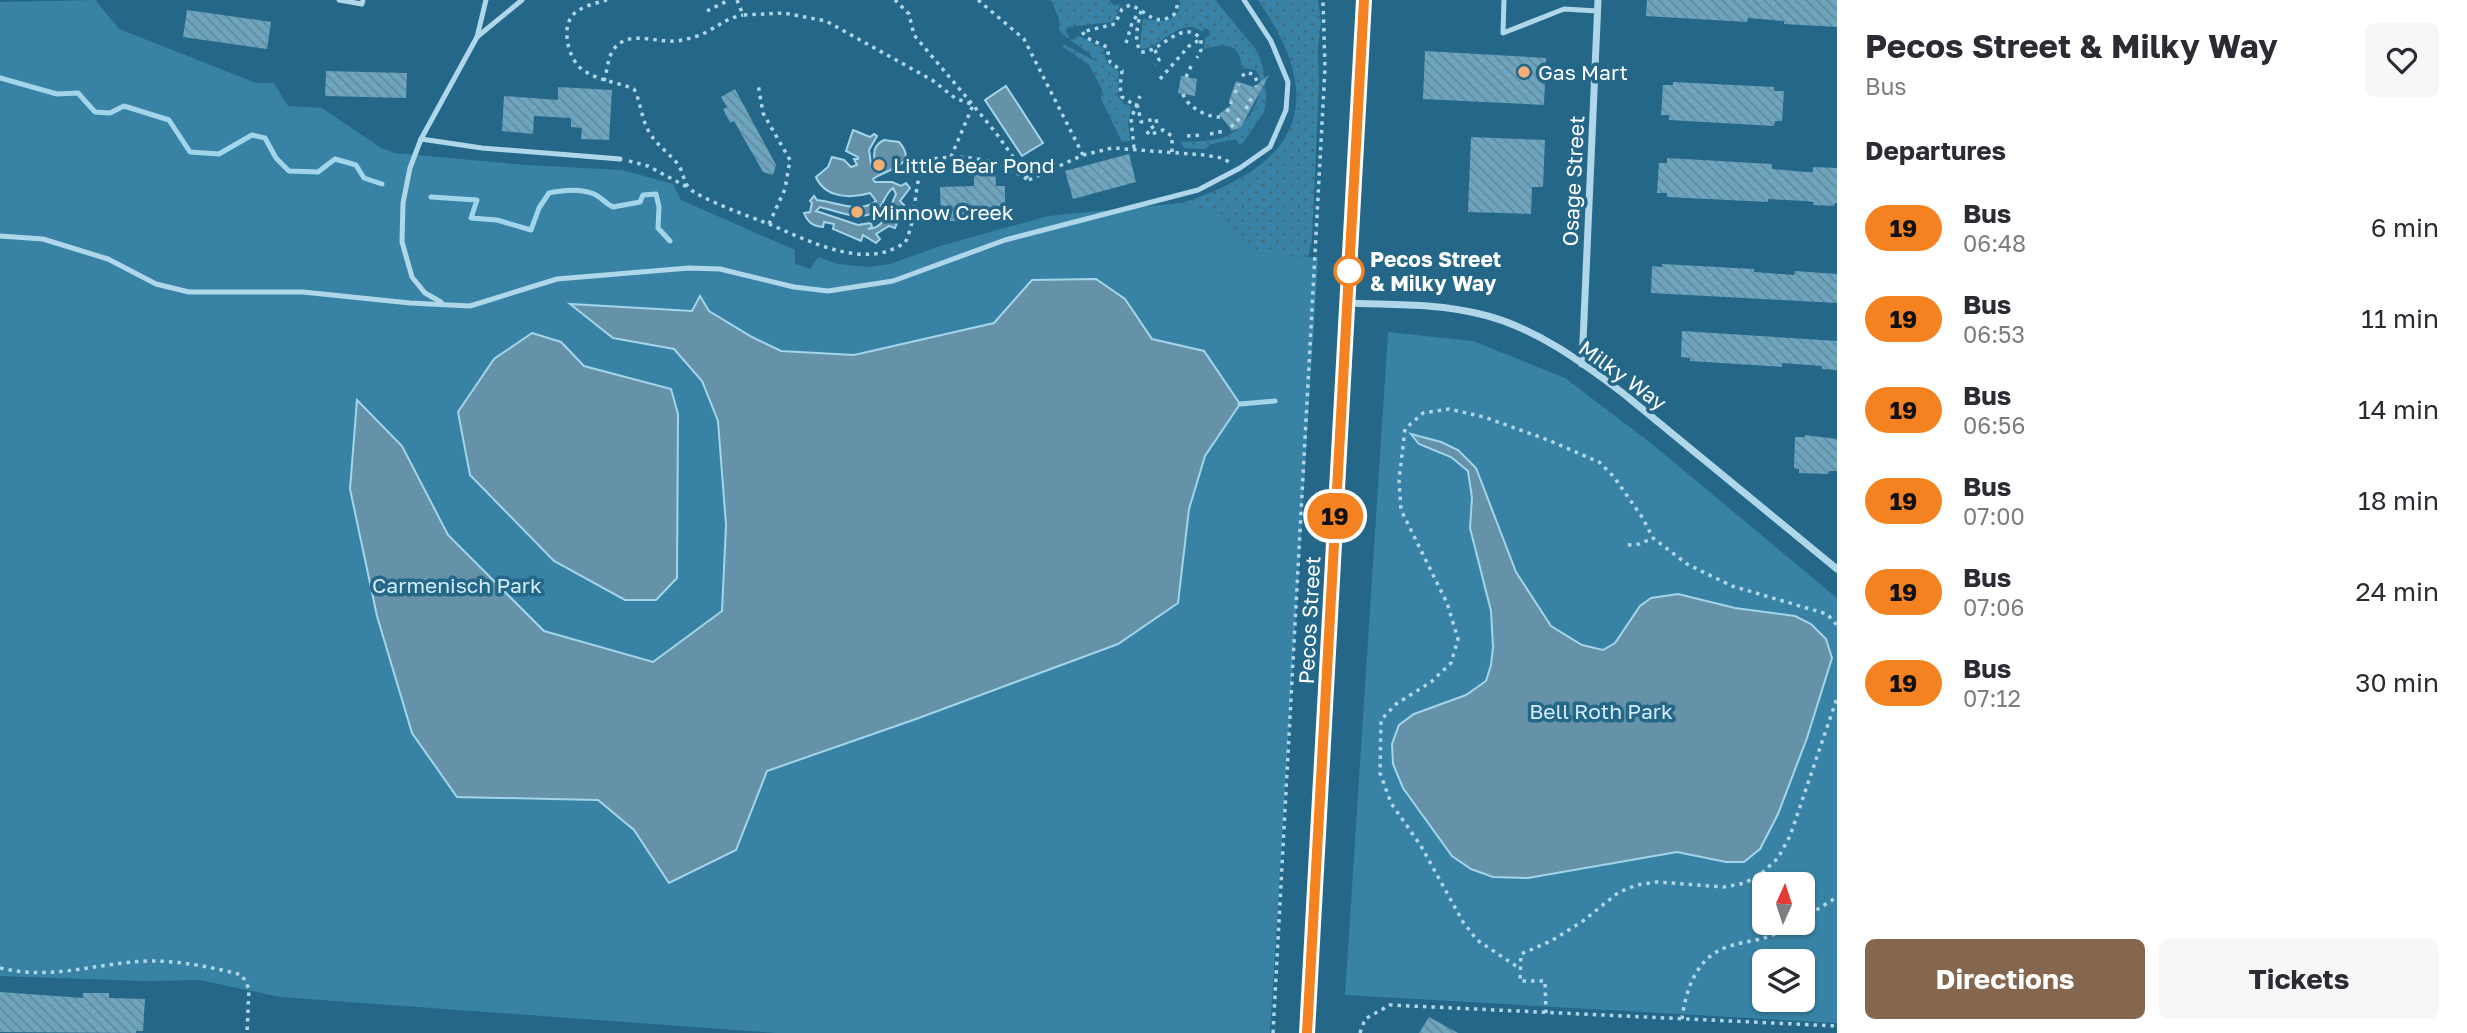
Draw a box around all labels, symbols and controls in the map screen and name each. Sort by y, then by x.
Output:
button: heart [2365,23,2439,97]
text: Pecos Street & Milky Way [1865,26,2278,65]
place label: Gas Mart [1538,59,1628,85]
marker: Gas Mart [1516,64,1532,80]
text: Bus [1865,72,1907,100]
street label: Osage Street [1557,115,1589,247]
text: Departures [1865,135,2006,166]
place label: Little Bear Pond [893,152,1055,178]
marker: Little Bear Pond [871,157,887,173]
text: Bus [1963,198,2011,229]
place label: Minnow Creek [871,199,1014,225]
marker: Minnow Creek [849,204,865,220]
text: 6 min [2371,212,2439,243]
text: 19 [1890,213,1917,242]
text: 06:48 [1963,229,2026,257]
place label: Pecos Street & Milky Way [1370,246,1501,296]
marker: Pecos Street & Milky Way [1334,256,1364,286]
text: Bus [1963,289,2011,320]
text: 11 min [2361,303,2439,334]
text: 19 [1890,304,1917,333]
text: 06:53 [1963,320,2025,348]
street label: Milky Way [1574,334,1672,416]
text: Bus [1963,380,2011,411]
text: 14 min [2358,394,2439,425]
text: 19 [1890,395,1917,424]
text: 06:56 [1963,411,2025,439]
text: Bus [1963,471,2011,502]
text: 18 min [2358,485,2439,516]
text: 19 [1890,486,1917,515]
line badge: 19 [1304,493,1366,539]
text: 19 [1321,501,1349,530]
text: 07:00 [1963,502,2025,530]
street label: Pecos Street [1293,555,1325,685]
text: Bus [1963,562,2011,593]
park label: Carmenisch Park [372,572,542,598]
text: 24 min [2356,576,2439,607]
text: 19 [1890,577,1917,606]
text: 07:06 [1963,593,2025,621]
text: Bus [1963,653,2011,684]
text: 30 min [2355,667,2439,698]
text: 19 [1890,668,1917,697]
text: 07:12 [1963,684,2021,712]
park label: Bell Roth Park [1529,698,1673,724]
north arrow [1752,872,1815,934]
map controls [1752,872,1815,1012]
button: Directions [1865,939,2145,1019]
button: Tickets [2159,939,2439,1019]
button: layers [1752,949,1815,1012]

